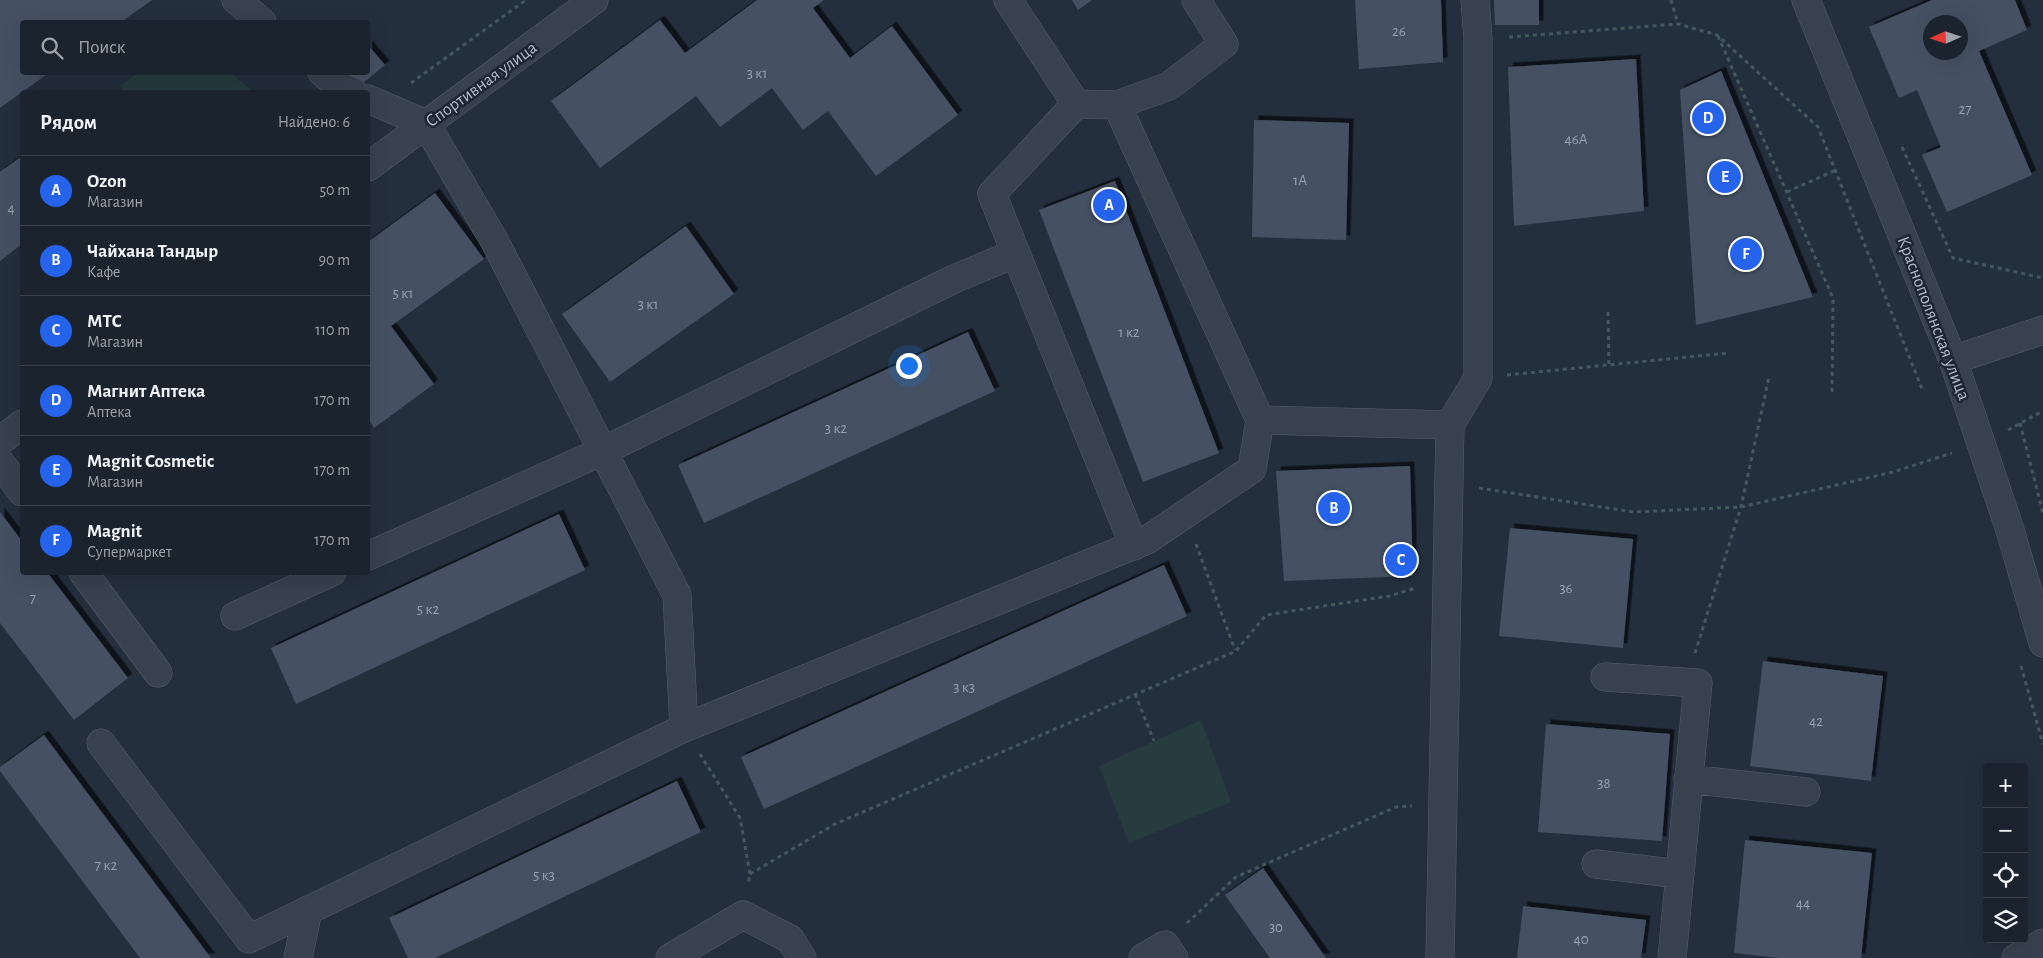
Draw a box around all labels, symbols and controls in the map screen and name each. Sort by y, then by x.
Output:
north arrow [1923,15,1968,60]
search box [20,20,370,75]
house number: 26 [1392,24,1406,39]
icon: search [38,34,66,62]
text: Поиск [78,38,125,57]
street label: Спортивная улица [423,39,541,131]
house number: 3 к1 [747,66,767,81]
pin: D [1692,99,1724,137]
house number: 27 [1958,102,1972,117]
text: Рядом [40,112,97,133]
text: Найдено: 6 [278,114,350,130]
house number: 46А [1564,132,1588,147]
pin: E [1709,158,1741,196]
text: Ozon [87,172,126,191]
house number: 1А [1293,173,1307,188]
text: A [51,182,61,198]
text: 50 m [319,182,350,198]
pin: A [1093,186,1125,224]
text: Магазин [87,194,143,210]
house number: 4 [7,201,15,216]
street label: Краснополянская улица [1893,234,1973,403]
pin: F [1730,235,1762,273]
text: Чайхана Тандыр [87,242,218,261]
text: B [51,252,61,268]
text: 90 m [319,252,350,268]
text: Кафе [87,264,120,280]
house number: 5 к1 [393,286,413,301]
house number: 3 к1 [638,297,658,312]
text: МТС [87,312,122,331]
text: C [52,322,60,338]
text: 110 m [315,322,350,338]
house number: 1 к2 [1118,325,1140,340]
text: Магазин [87,334,143,350]
your location [896,353,922,379]
text: Магнит Аптека [87,382,205,401]
text: D [51,392,61,408]
text: 170 m [314,392,350,408]
text: Аптека [87,404,132,420]
house number: 3 к2 [825,421,847,436]
text: Magnit Cosmetic [87,452,214,471]
text: E [52,462,60,478]
text: 170 m [314,462,350,478]
text: Магазин [87,474,143,490]
pin: B [1318,489,1350,527]
text: Magnit [87,522,142,541]
text: F [52,532,60,548]
text: 170 m [314,532,350,548]
pin: C [1385,541,1417,579]
text: Супермаркет [87,544,172,560]
house number: 36 [1559,581,1573,596]
house number: 7 [30,591,36,606]
house number: 5 к2 [417,602,439,617]
house number: 3 к3 [953,680,975,695]
house number: 42 [1809,714,1823,729]
map controls [1983,763,2028,943]
button: + [1983,763,2028,808]
house number: 38 [1597,776,1611,791]
button: − [1983,808,2028,853]
button: locate [1983,853,2028,898]
house number: 7 к2 [95,858,117,873]
house number: 5 к3 [533,868,555,883]
house number: 44 [1796,896,1810,911]
button: layers [1983,898,2028,943]
house number: 30 [1269,920,1283,935]
house number: 40 [1573,932,1589,947]

